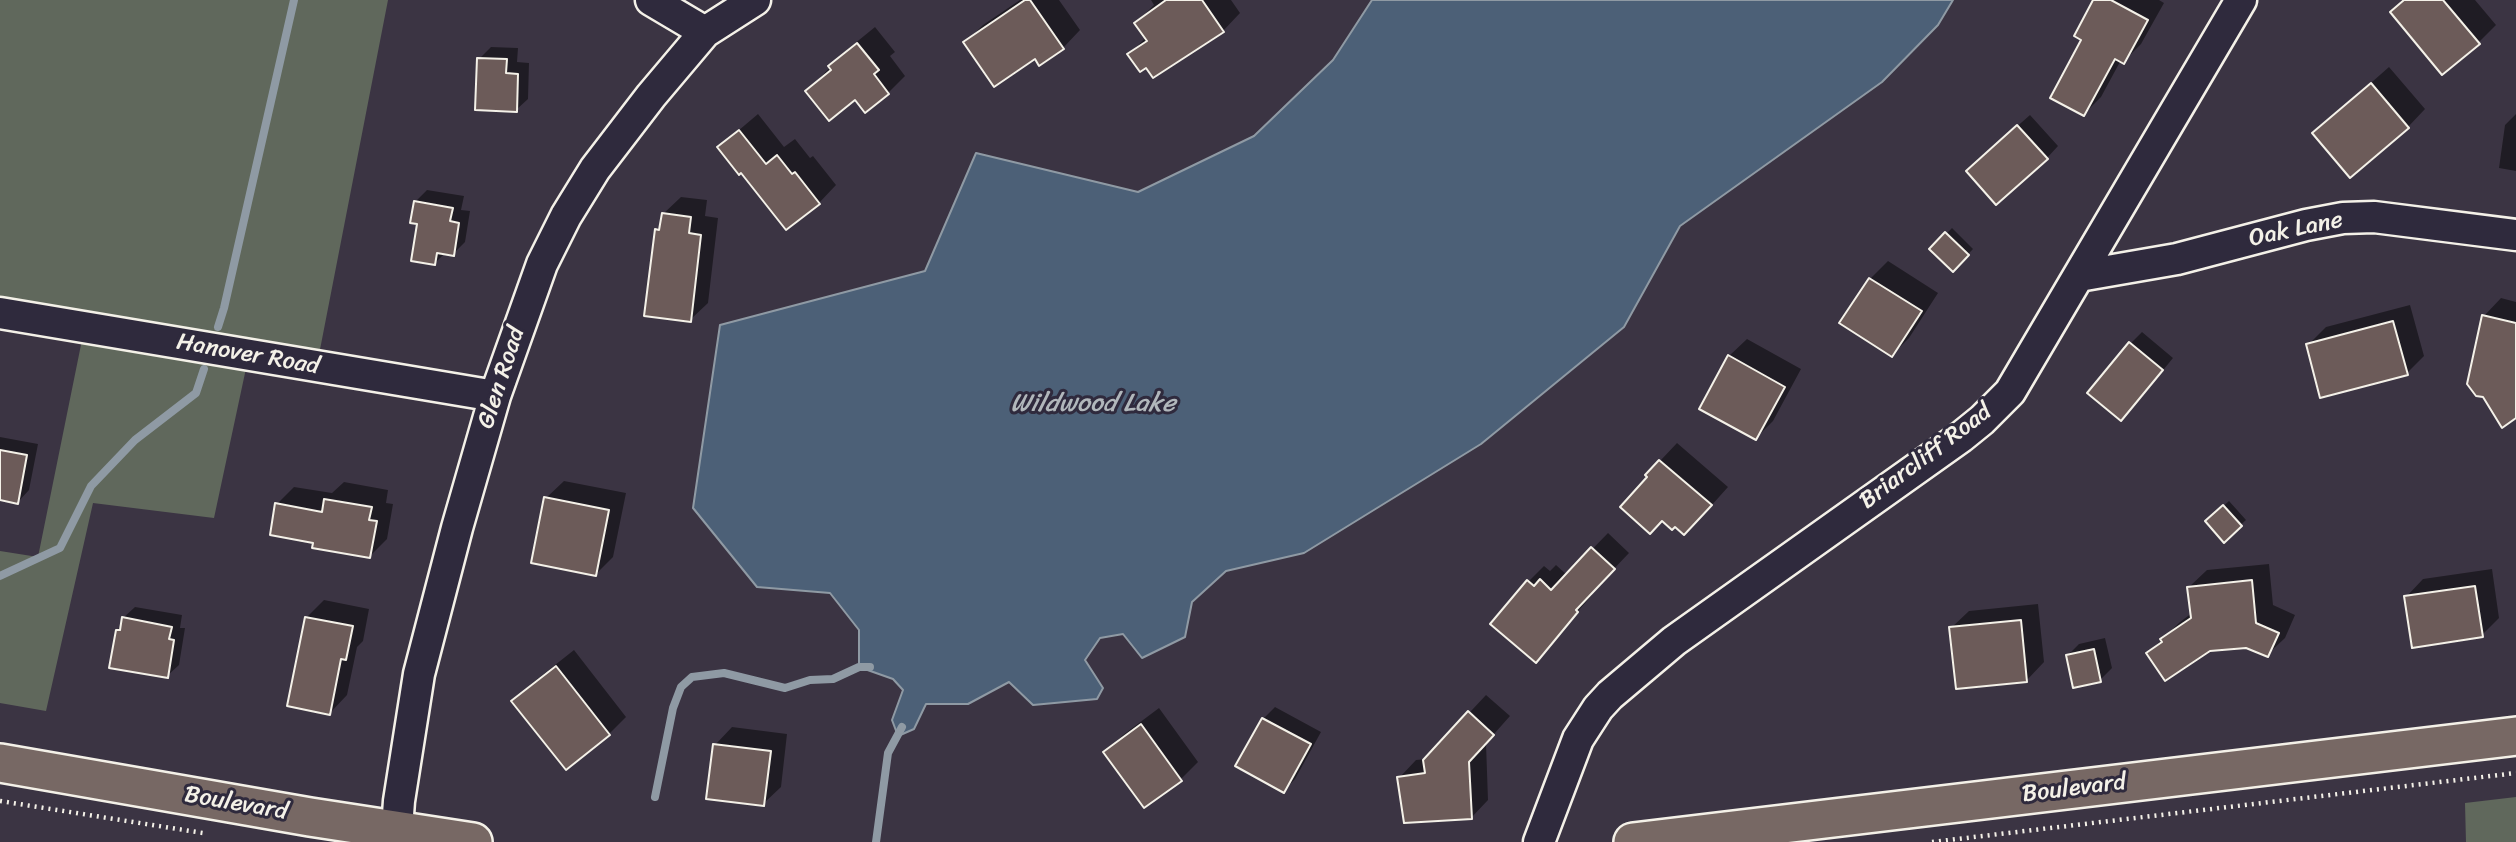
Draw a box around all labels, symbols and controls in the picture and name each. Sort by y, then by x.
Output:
street label: Oak Lane [2247,206,2345,254]
street label: Glen Road [472,324,532,432]
street label: Hanover Road [174,328,322,382]
water label: Wildwood Lake [1010,388,1176,420]
street label: Briarcliff Road [1854,398,1998,516]
street label: Boulevard [2020,768,2128,810]
street label: Boulevard [182,781,290,827]

